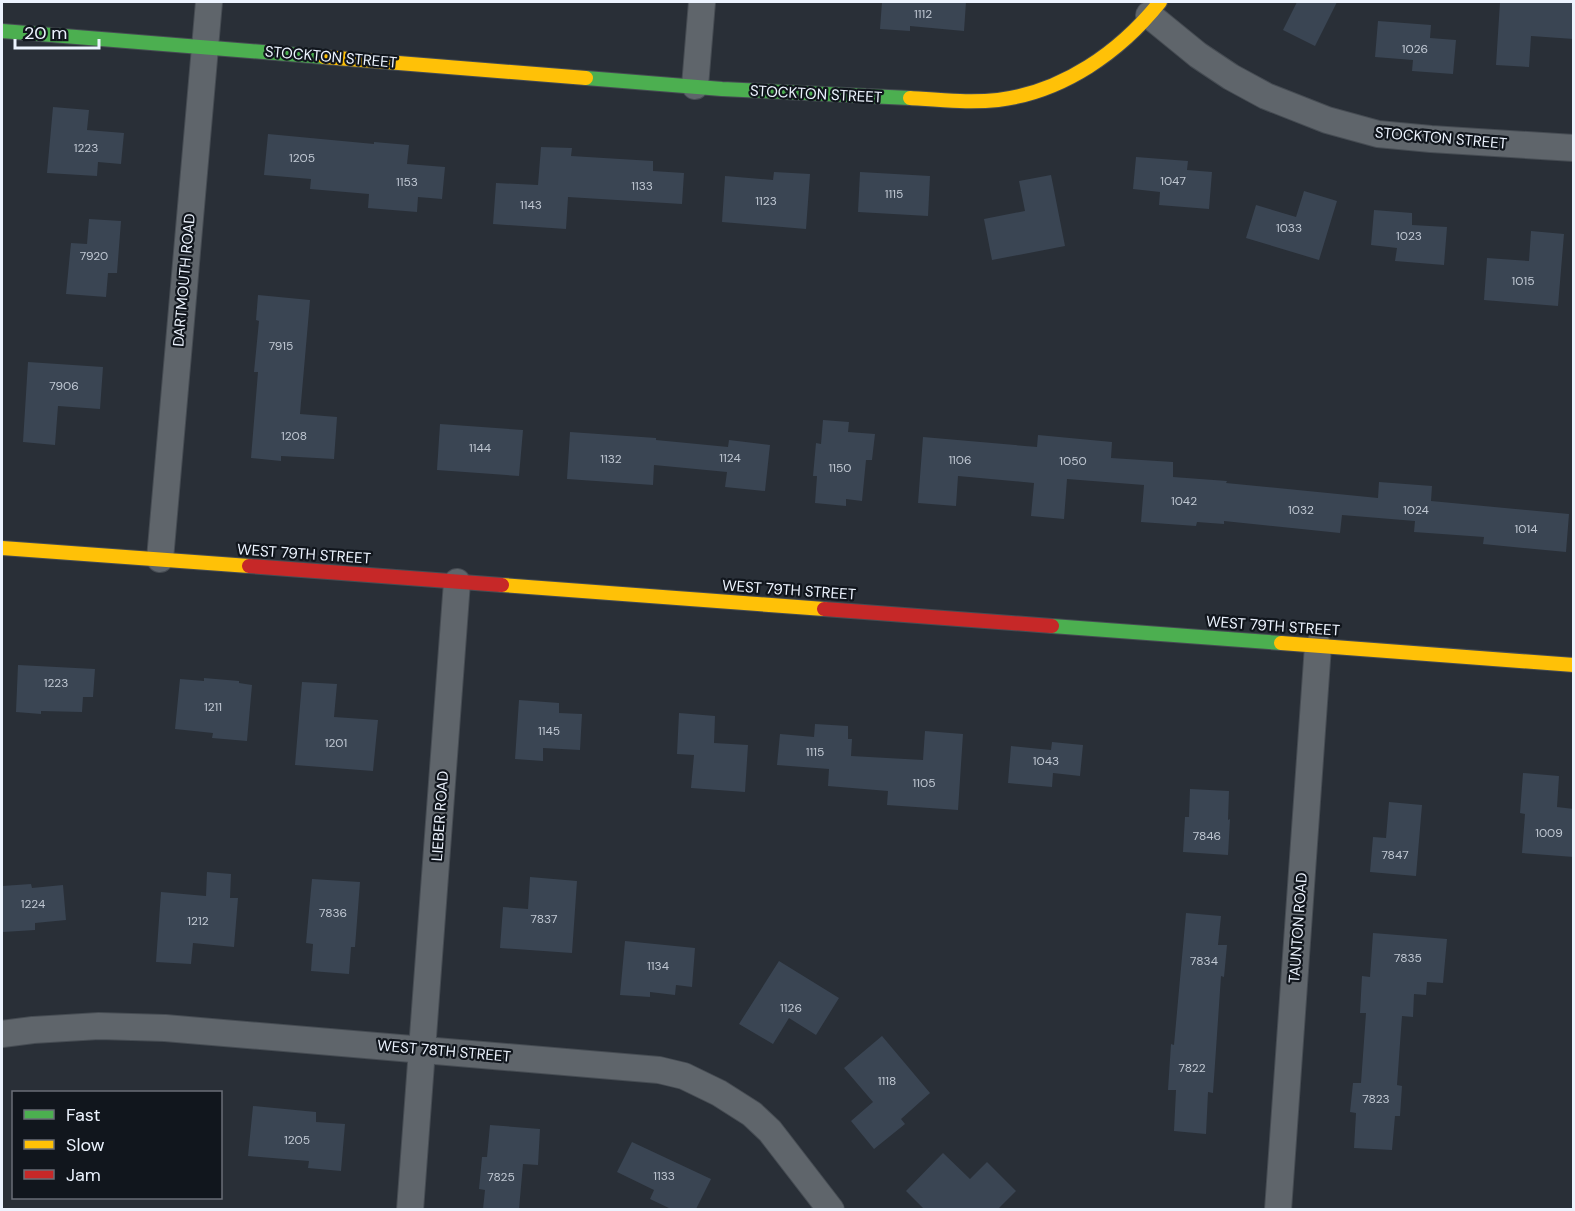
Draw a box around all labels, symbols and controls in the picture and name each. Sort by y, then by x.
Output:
house number: 1112 [914,6,932,22]
scale bar [15,12,99,50]
text: 20 m [24,21,67,45]
street label: STOCKTON STREET [264,41,398,73]
house number: 1026 [1402,41,1428,57]
street label: STOCKTON STREET [749,81,883,107]
street label: STOCKTON STREET [1374,122,1508,154]
house number: 1223 [74,140,98,156]
house number: 1205 [289,150,315,166]
house number: 1047 [1160,173,1186,189]
house number: 1153 [396,174,418,190]
house number: 1133 [631,178,653,194]
house number: 1115 [885,186,903,202]
house number: 1123 [755,193,777,209]
house number: 1143 [520,197,542,213]
street label: DARTMOUTH ROAD [168,213,200,347]
house number: 1033 [1276,220,1302,236]
house number: 1023 [1396,228,1422,244]
house number: 7920 [80,248,108,264]
house number: 1015 [1511,273,1535,289]
house number: 7915 [269,338,293,354]
house number: 7906 [49,378,79,394]
house number: 1208 [281,428,307,444]
house number: 1144 [469,440,491,456]
house number: 1124 [719,450,741,466]
house number: 1132 [600,451,622,467]
house number: 1106 [948,452,972,468]
house number: 1050 [1059,453,1087,469]
house number: 1150 [828,460,852,476]
house number: 1042 [1171,493,1197,509]
house number: 1032 [1288,502,1314,518]
house number: 1024 [1403,502,1429,518]
house number: 1014 [1515,521,1537,537]
street label: WEST 79TH STREET [236,539,372,569]
street label: WEST 79TH STREET [721,575,857,605]
street label: WEST 79TH STREET [1205,611,1341,641]
house number: 1223 [44,675,68,691]
house number: 1211 [204,699,222,715]
house number: 1145 [538,723,560,739]
house number: 1201 [325,735,347,751]
house number: 1115 [806,744,824,760]
house number: 1043 [1033,753,1059,769]
street label: LIEBER ROAD [427,770,453,862]
house number: 1105 [912,775,936,791]
house number: 1009 [1535,825,1563,841]
house number: 7846 [1193,828,1221,844]
house number: 7847 [1381,847,1409,863]
street label: TAUNTON ROAD [1284,872,1312,984]
house number: 1224 [21,896,45,912]
house number: 7836 [319,905,347,921]
house number: 7837 [531,911,557,927]
house number: 1212 [187,913,209,929]
house number: 7835 [1394,950,1422,966]
house number: 7834 [1190,953,1218,969]
house number: 1134 [647,958,669,974]
house number: 1126 [780,1000,802,1016]
street label: WEST 78TH STREET [376,1035,512,1067]
house number: 7822 [1178,1060,1206,1076]
house number: 1118 [878,1073,896,1089]
legend [12,1091,222,1199]
house number: 7823 [1362,1091,1390,1107]
text: Fast [66,1103,101,1127]
house number: 1205 [284,1132,310,1148]
text: Slow [66,1133,105,1157]
text: Jam [66,1163,101,1187]
house number: 1133 [653,1168,675,1184]
house number: 7825 [487,1169,515,1185]

